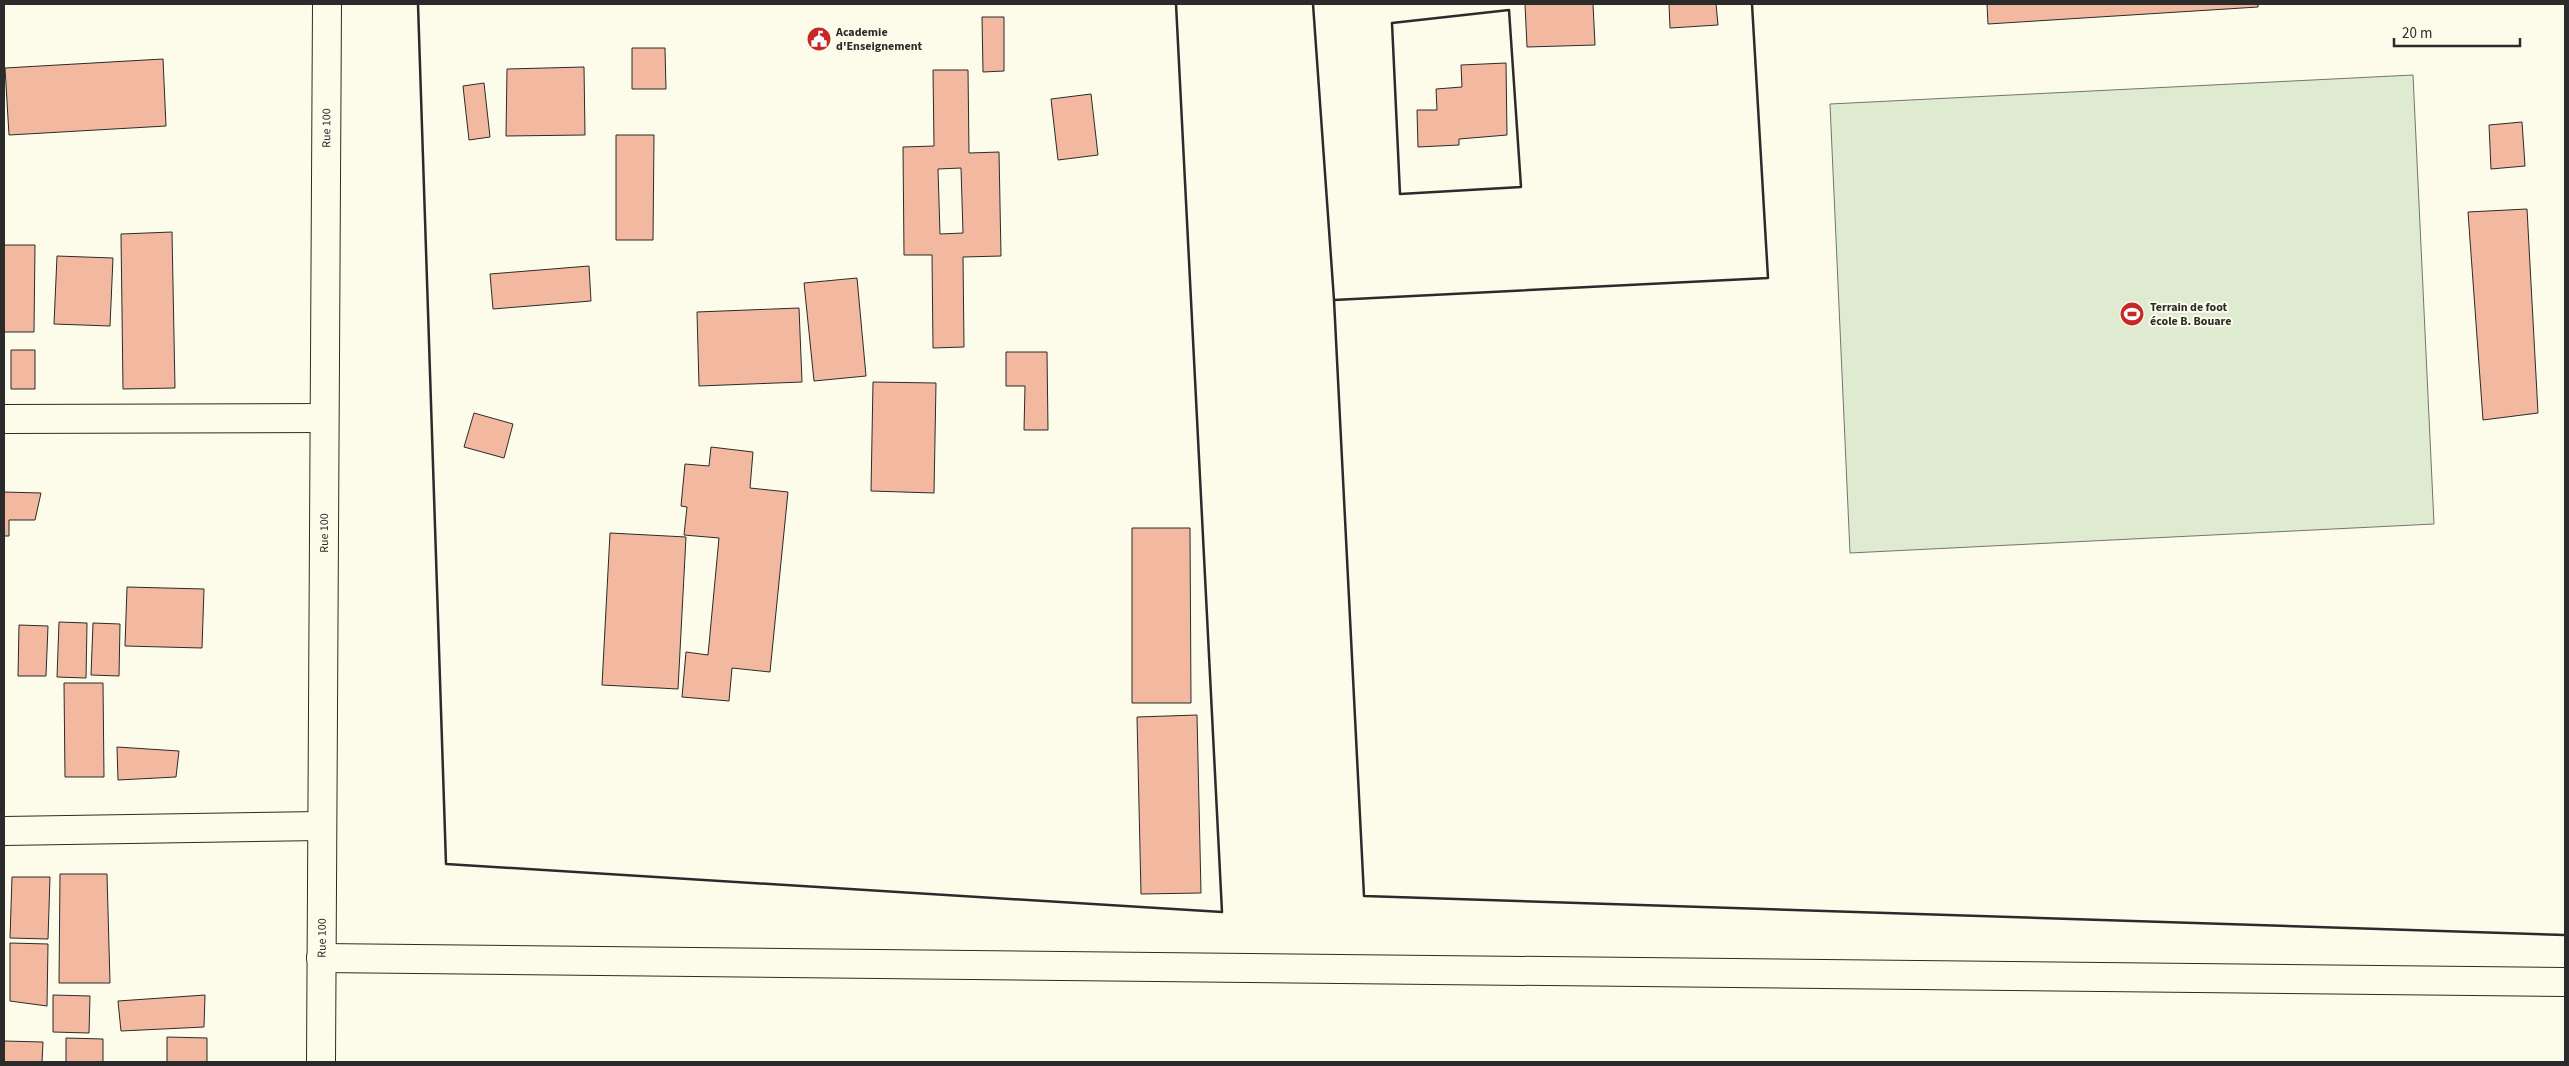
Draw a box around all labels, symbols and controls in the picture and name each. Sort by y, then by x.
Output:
scale bar [2394,15,2520,47]
text: 20 m [2402,23,2432,44]
place label: Academie d'Enseignement [835,24,923,55]
public building icon: Academie d'Enseignement [806,26,832,52]
street label: Rue 100 [318,108,335,148]
place label: Terrain de foot école B. Bouare [2150,299,2231,330]
sports icon: Terrain de foot école B. Bouare [2119,301,2145,327]
street label: Rue 100 [315,513,333,553]
street label: Rue 100 [313,918,330,958]

